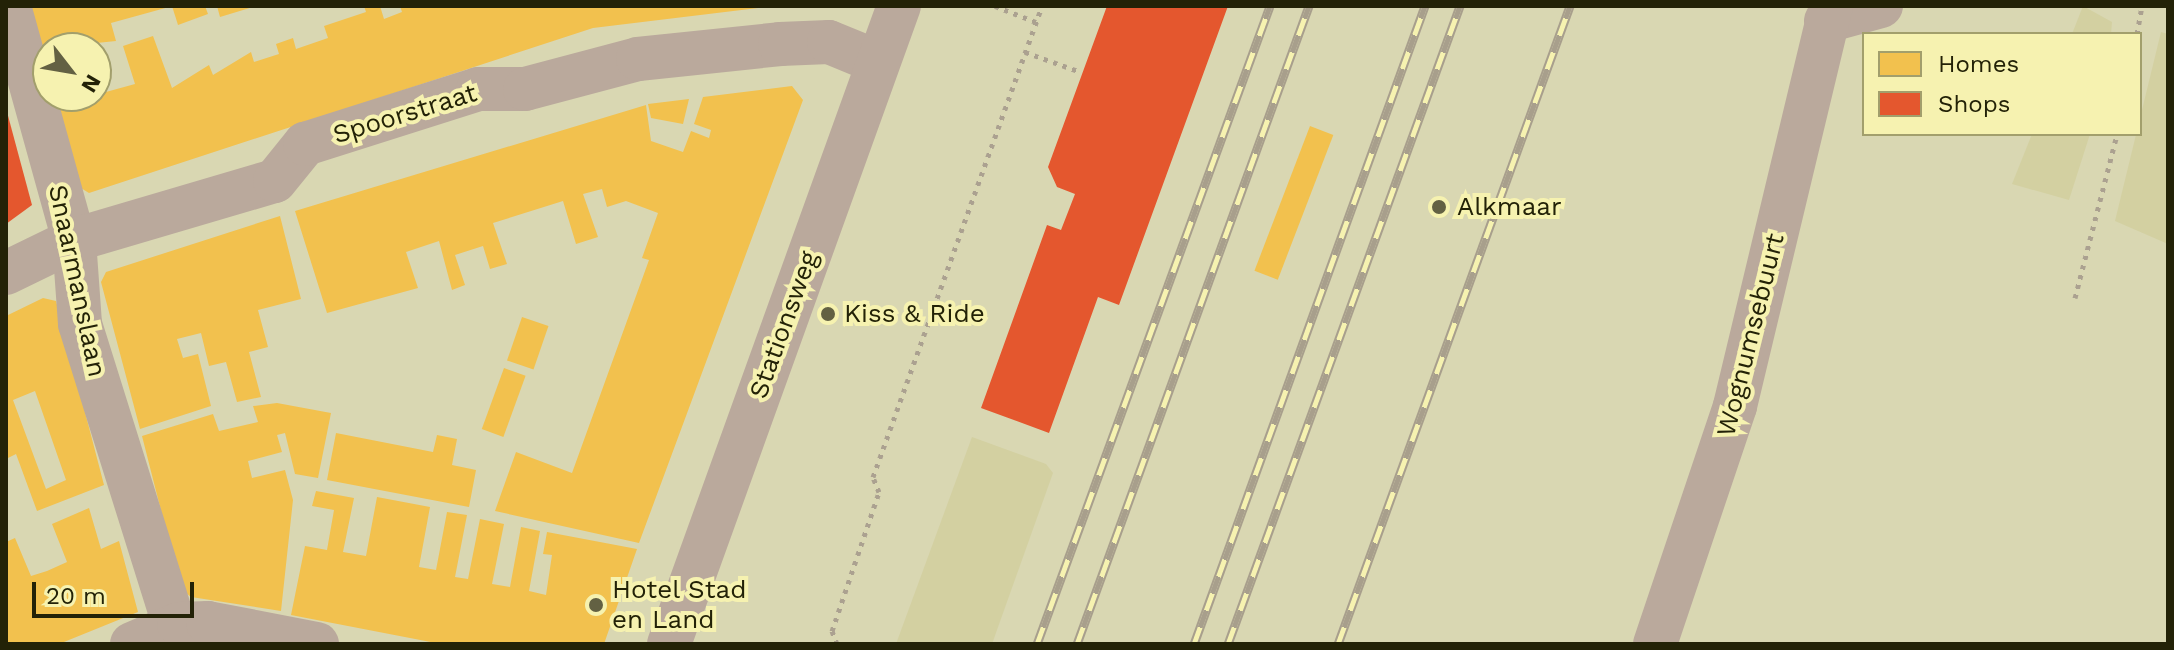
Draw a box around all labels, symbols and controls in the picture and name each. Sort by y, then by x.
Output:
north arrow [32,32,112,112]
legend [1862,32,2142,136]
text: Homes [1938,50,2019,78]
text: N [76,70,106,97]
street label: Spoorstraat [329,77,481,151]
text: Shops [1938,90,2010,118]
street label: Snaarmanslaan [41,182,113,380]
place label: Alkmaar [1457,191,1562,223]
marker: Alkmaar [1428,196,1450,218]
street label: Wognumsebuurt [1711,230,1791,440]
street label: Stationsweg [743,247,825,403]
place label: Kiss & Ride [844,298,985,330]
marker: Kiss & Ride [819,305,837,323]
scale bar [36,566,198,616]
place label: Hotel Stad en Land [612,574,748,636]
text: 20 m [46,582,106,610]
marker: Hotel Stad en Land [587,596,605,614]

